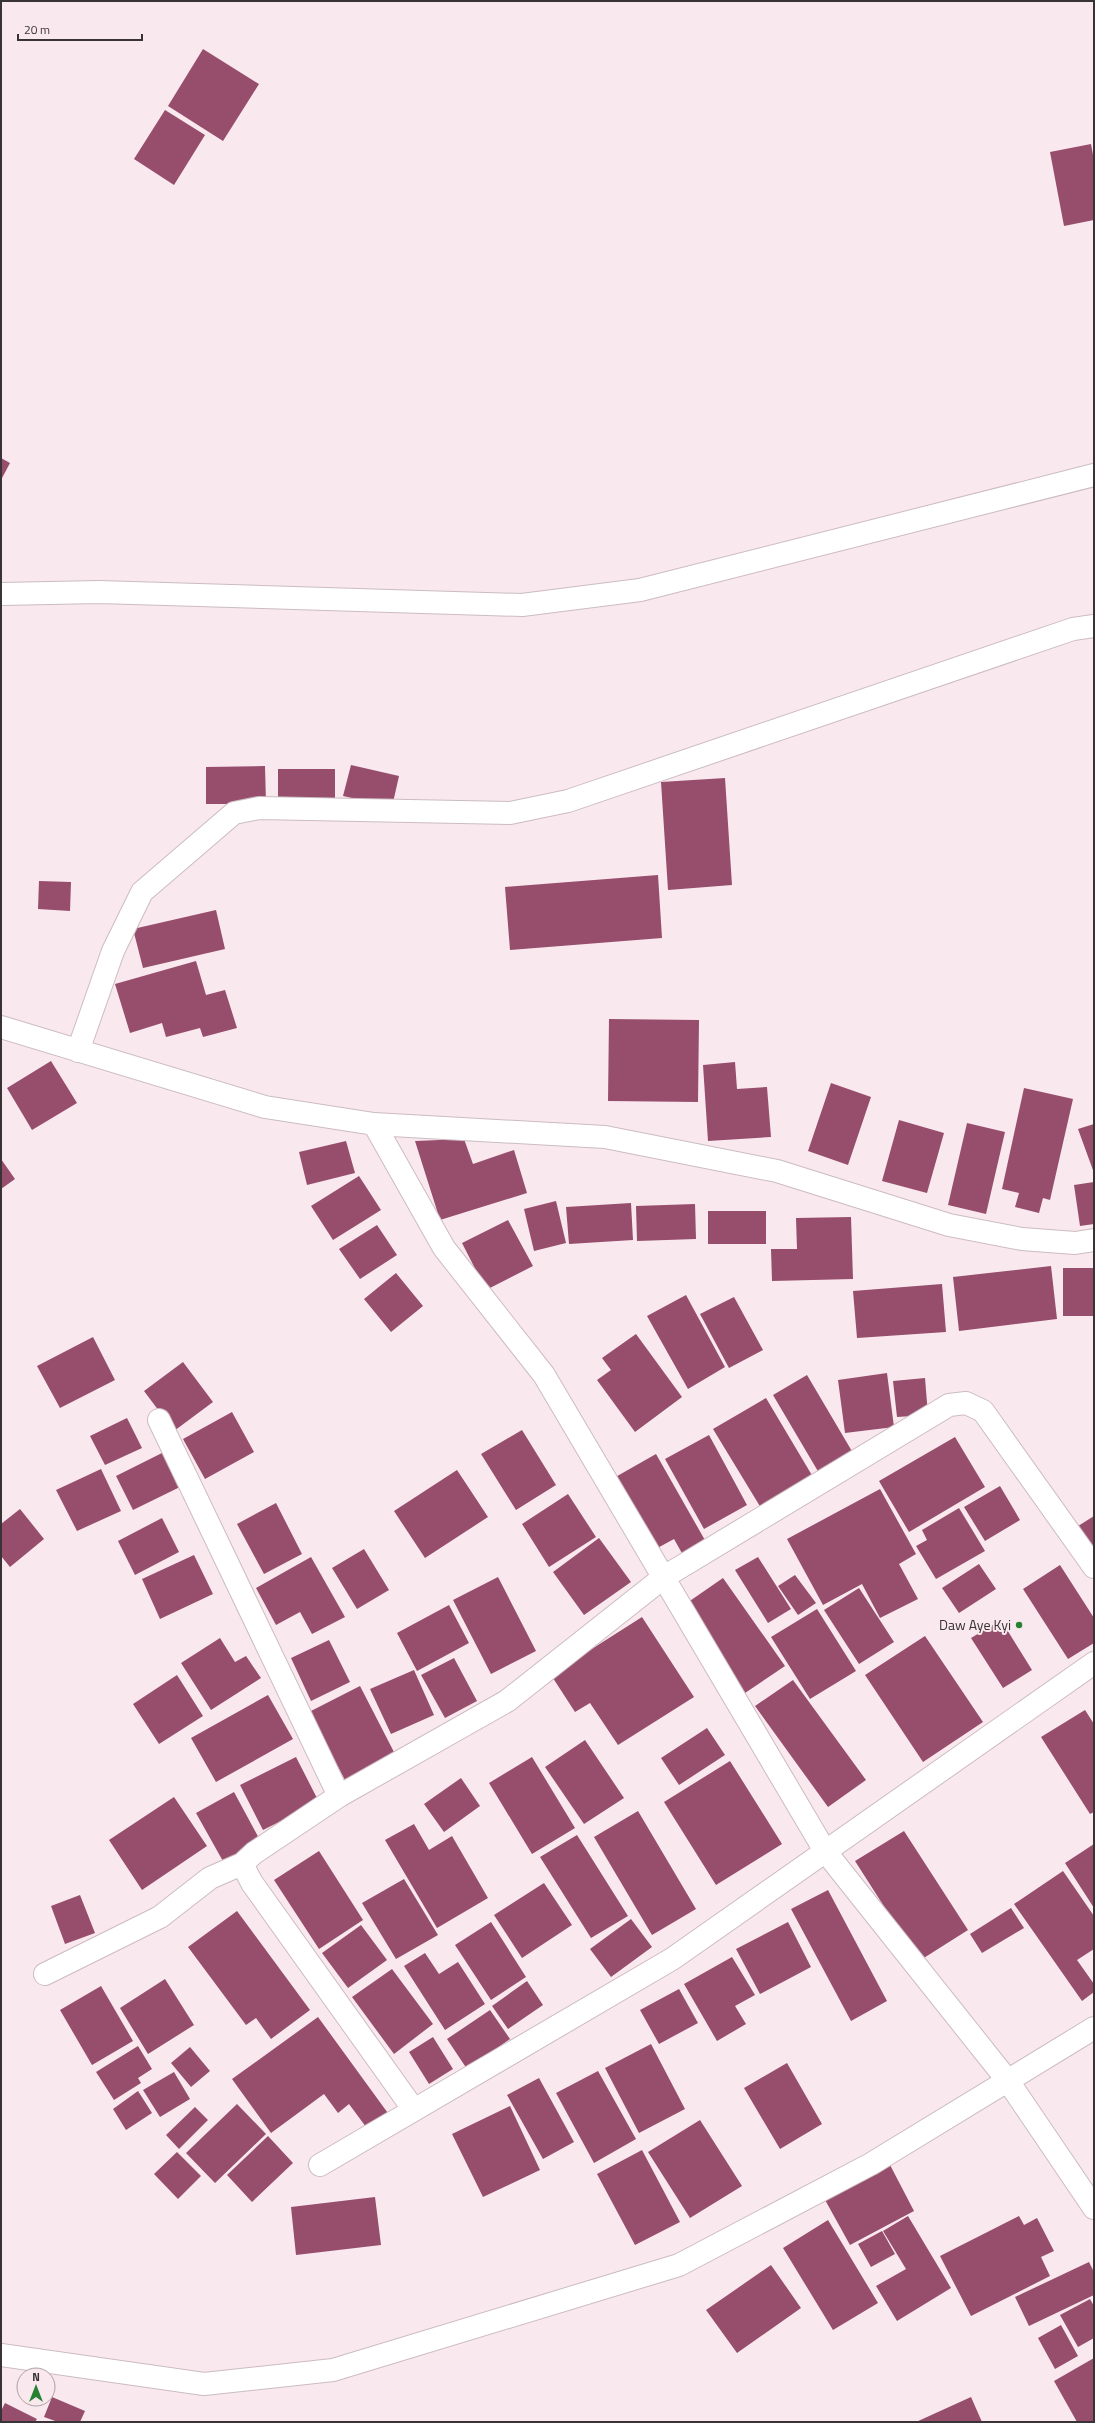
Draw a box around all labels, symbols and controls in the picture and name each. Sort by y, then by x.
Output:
scale bar [18,16,142,42]
text: 20 m [24,20,50,39]
place label: Daw Aye Kyi [939,1614,1011,1635]
marker: Daw Aye Kyi [1014,1620,1024,1630]
north arrow [16,2367,56,2407]
text: N [32,2369,40,2385]

